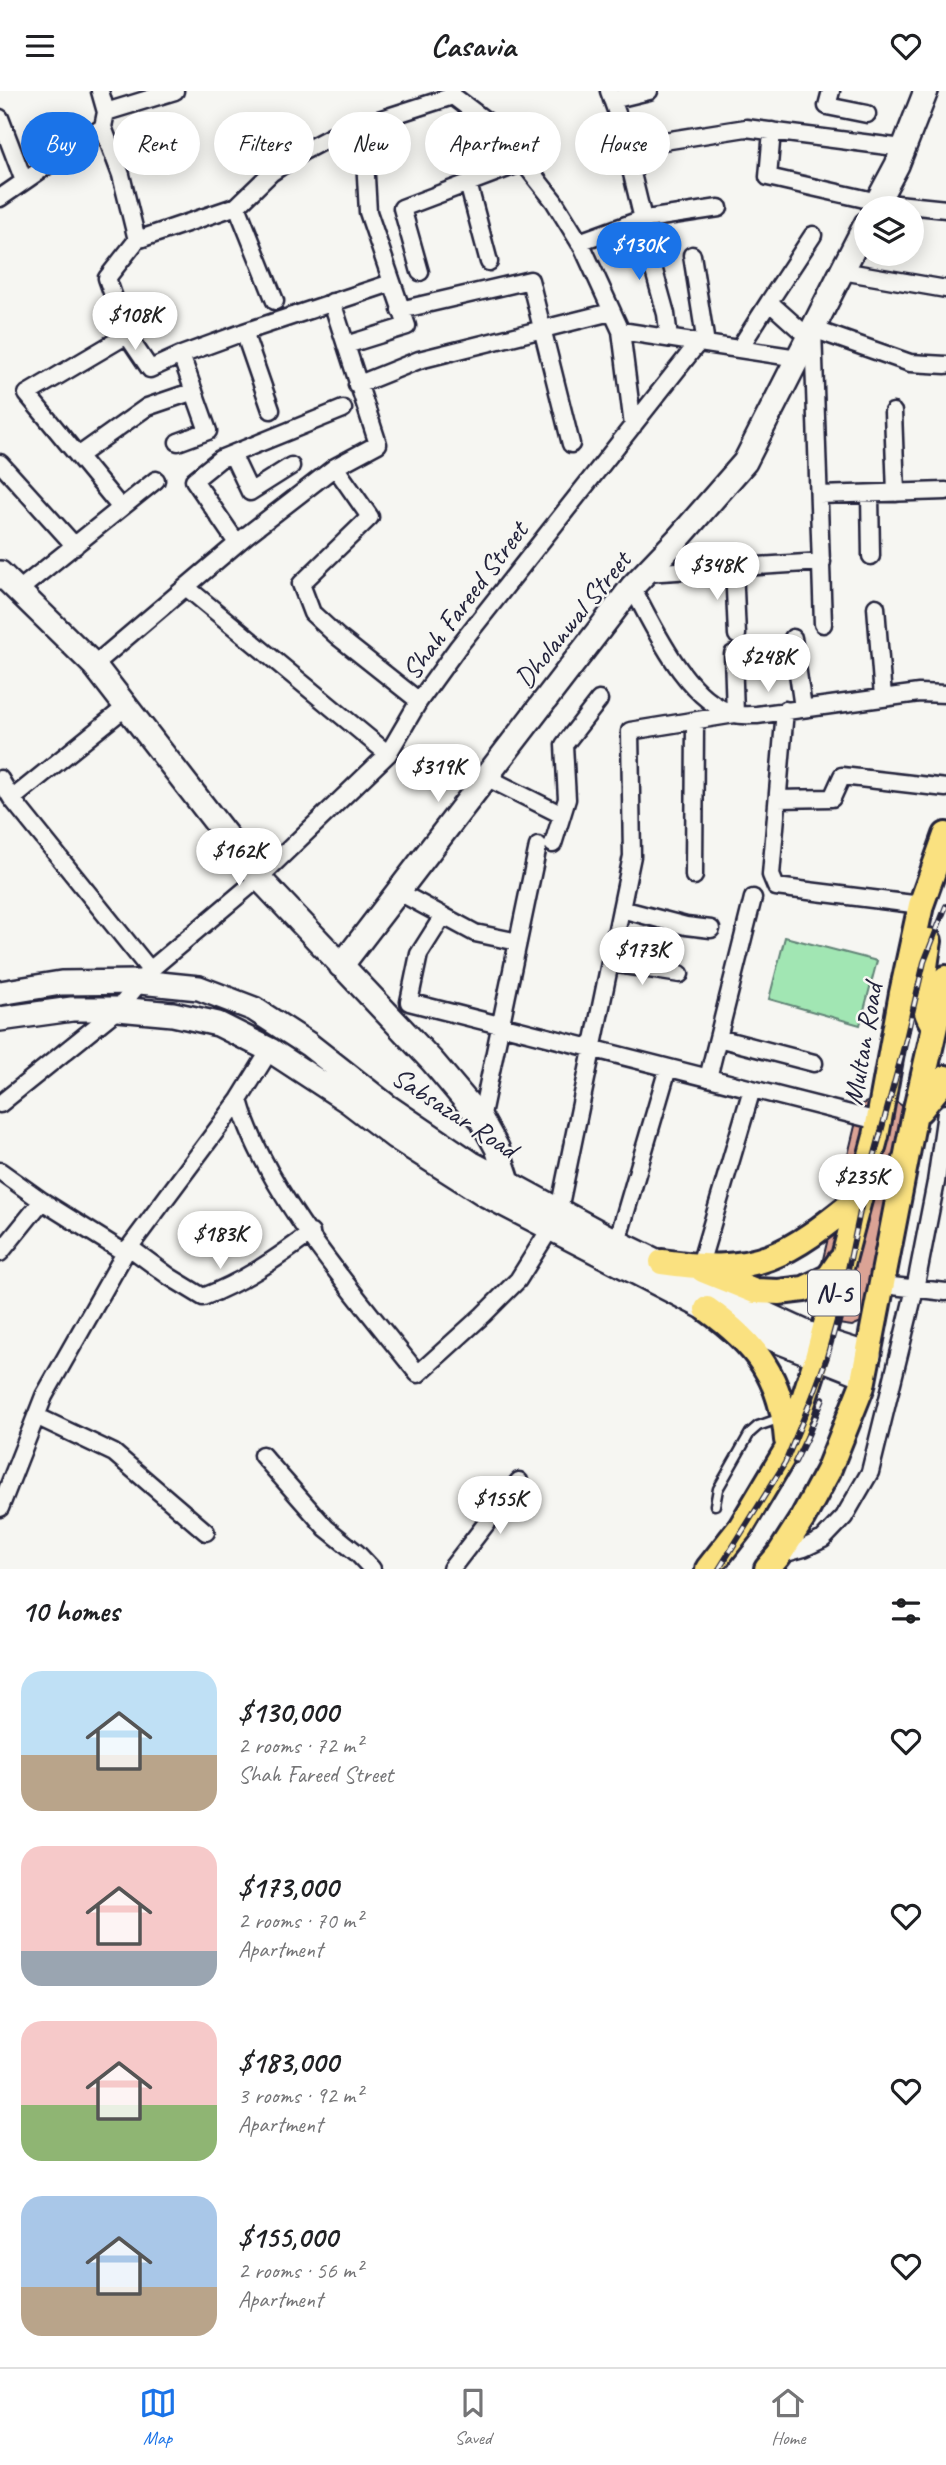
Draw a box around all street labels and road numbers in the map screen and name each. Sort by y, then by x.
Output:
street label: Shah Fareed Street [394,512,537,686]
street label: Dholanwal Street [507,542,640,695]
street label: Multan Road [835,977,891,1108]
street label: Sabsazar Road [385,1059,527,1168]
road number: N-5 [808,1271,860,1315]

